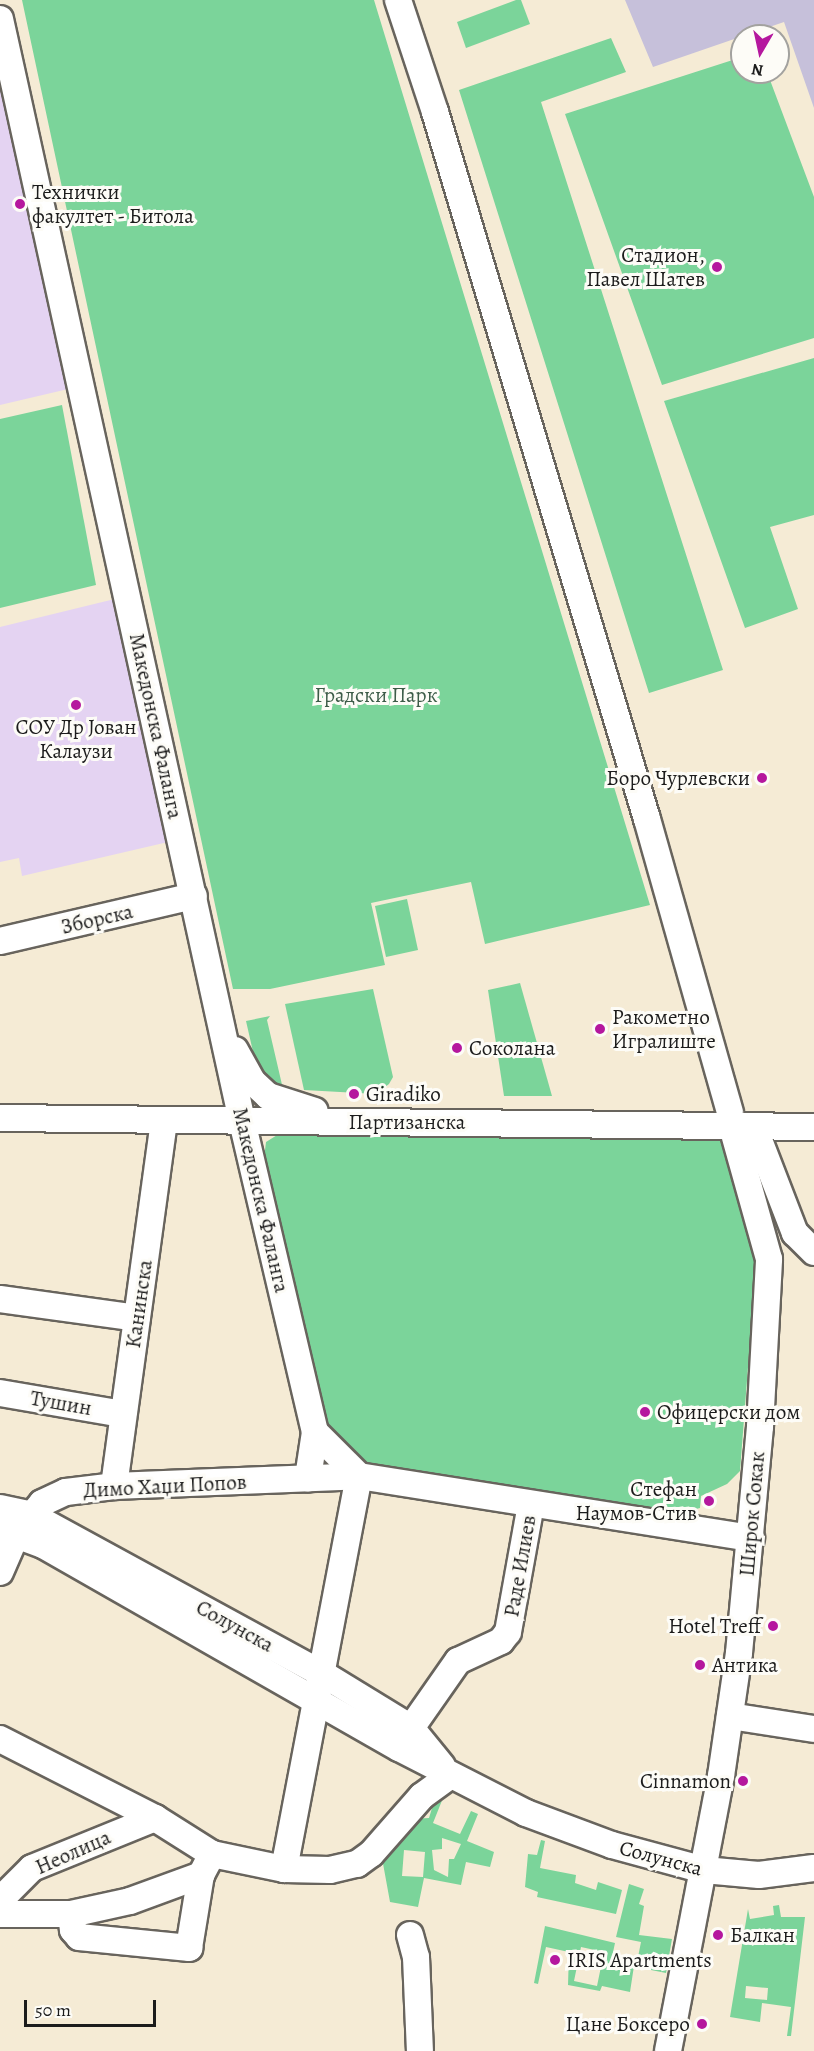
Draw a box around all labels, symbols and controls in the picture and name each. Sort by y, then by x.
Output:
north arrow [730,24,790,84]
text: N [750,58,765,82]
place label: Технички факултет - Битола [32,179,195,229]
marker: Технички факултет - Битола [13,197,27,211]
place label: Стадион, Павел Шатев [586,242,705,292]
marker: Стадион, Павел Шатев [710,260,724,274]
street label: Македонска Фаланга [124,631,188,821]
park label: Градски Парк [314,682,438,708]
marker: СОУ Др Јован Калаузи [69,698,83,712]
place label: СОУ Др Јован Калаузи [16,714,136,764]
place label: Боро Чурлевски [606,765,750,791]
marker: Боро Чурлевски [755,771,769,785]
street label: Зборска [59,899,135,939]
place label: Ракометно Игралиште [612,1004,716,1054]
marker: Ракометно Игралиште [593,1022,607,1036]
place label: Соколана [469,1035,555,1061]
marker: Соколана [450,1041,464,1055]
place label: Giradiko [366,1081,441,1107]
marker: Giradiko [347,1087,361,1101]
street label: Македонска Фаланга [227,1105,295,1295]
street label: Партизанска [348,1109,466,1135]
street label: Канинска [120,1258,158,1350]
street label: Тушин [28,1385,94,1421]
place label: Офицерски дом [657,1399,800,1425]
marker: Офицерски дом [638,1405,652,1419]
street label: Широк Сокак [734,1450,770,1578]
street label: Димо Хаџи Попов [83,1469,247,1503]
place label: Стефан Наумов-Стив [575,1476,697,1526]
marker: Стефан Наумов-Стив [702,1494,716,1508]
street label: Раде Илиев [499,1513,541,1619]
street label: Солунска [192,1594,278,1658]
place label: Hotel Treff [668,1613,761,1639]
marker: Hotel Treff [766,1619,780,1633]
place label: Антика [712,1652,778,1678]
marker: Антика [693,1658,707,1672]
place label: Cinnamon [640,1768,731,1794]
marker: Cinnamon [736,1774,750,1788]
street label: Неолица [31,1824,115,1880]
street label: Солунска [617,1835,705,1881]
place label: Балкан [730,1922,795,1948]
marker: Балкан [711,1928,725,1942]
place label: IRIS Apartments [567,1947,712,1973]
marker: IRIS Apartments [548,1953,562,1967]
scale bar [27,1988,159,2026]
text: 50 m [35,1998,71,2022]
place label: Цане Боксеро [566,2011,690,2037]
marker: Цане Боксеро [695,2017,709,2031]

